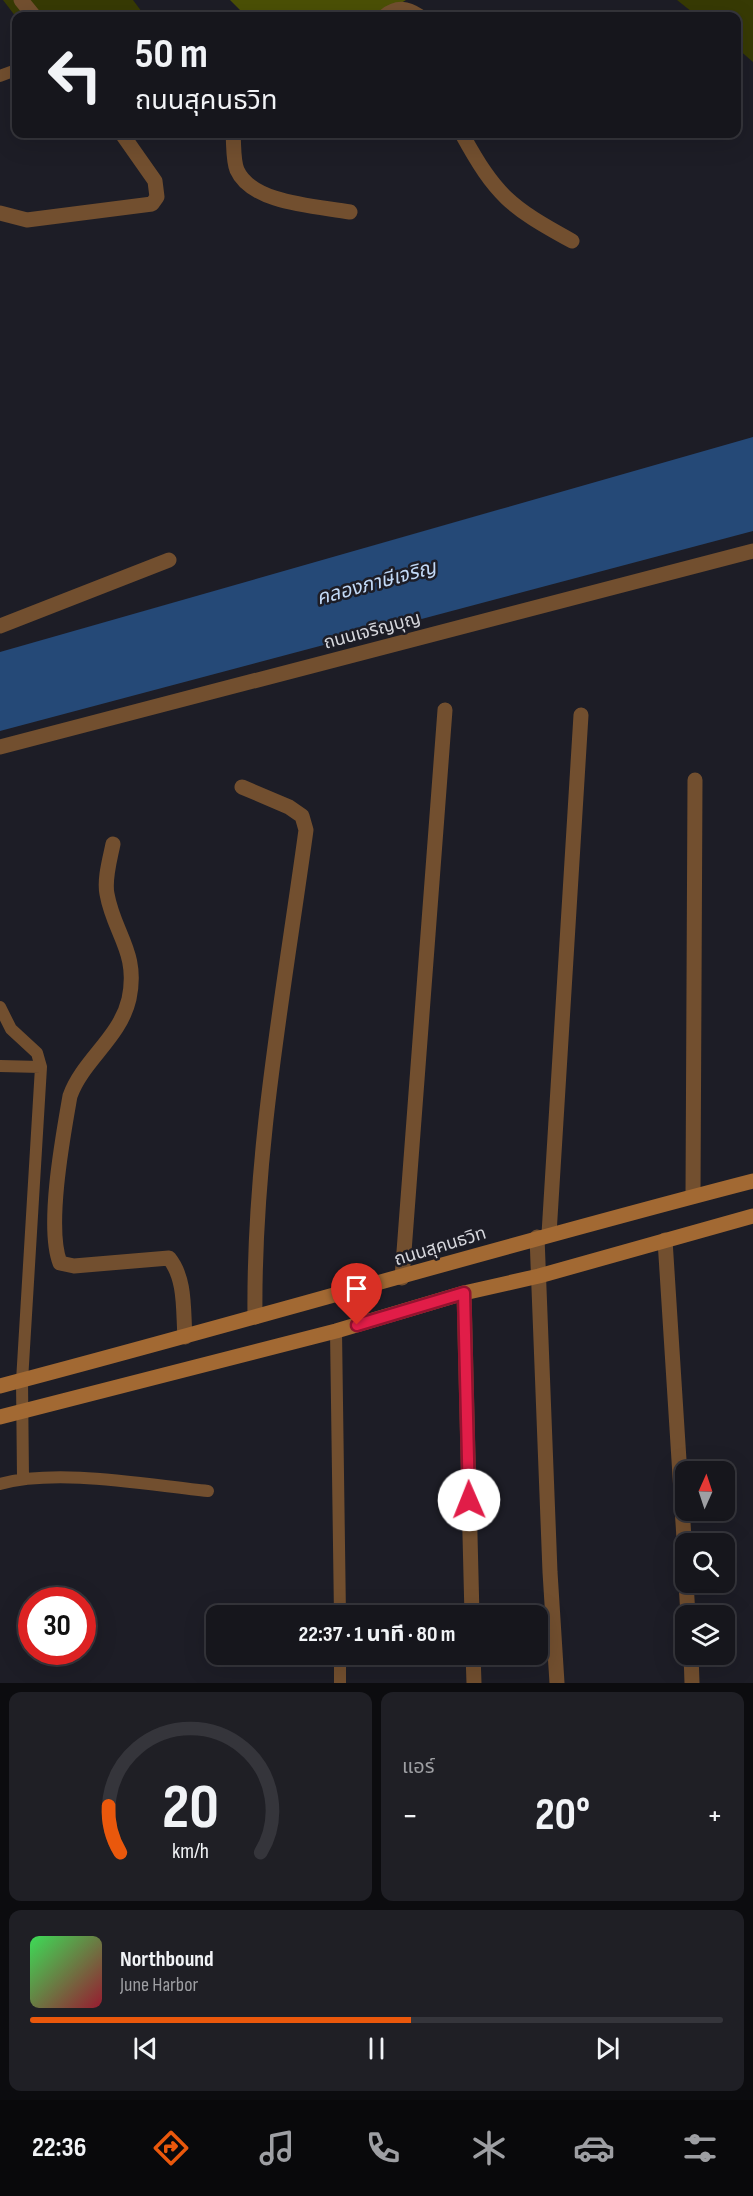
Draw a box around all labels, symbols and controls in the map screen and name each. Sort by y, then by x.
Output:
text: 50 m [135,29,208,80]
icon: left [36,36,114,114]
text: ถนนสุคนธวิท [135,85,277,117]
water label: คลองภาษีเจริญ [314,555,440,610]
street label: ถนนเจริญบุญ [321,607,423,654]
street label: ถนนสุคนธวิท [392,1223,489,1270]
pin [331,1263,382,1325]
icon: arrive [340,1272,373,1305]
north arrow [675,1461,735,1521]
map controls [675,1461,735,1665]
position arrow [437,1468,501,1532]
button: search [675,1533,735,1593]
speed limit sign: 30 [18,1587,96,1665]
button: layers [675,1605,735,1665]
text: 22:37 · 1 นาที · 80 m [299,1621,455,1648]
text: แอร์ [402,1755,434,1779]
text: 20 [162,1771,219,1846]
text: 20° [535,1788,590,1843]
text: − [402,1796,418,1836]
text: + [707,1796,723,1836]
text: km/h [172,1840,209,1865]
text: Northbound [120,1946,214,1973]
text: June Harbor [120,1973,198,1997]
icon: previous [129,2032,162,2065]
icon: pause [360,2032,393,2065]
icon: next [591,2032,624,2065]
icon: directions [150,2127,192,2169]
icon: music [256,2127,298,2169]
icon: phone [362,2127,404,2169]
icon: climate [468,2127,510,2169]
icon: car [573,2127,615,2169]
icon: filters [679,2127,721,2169]
text: 22:36 [32,2132,86,2164]

